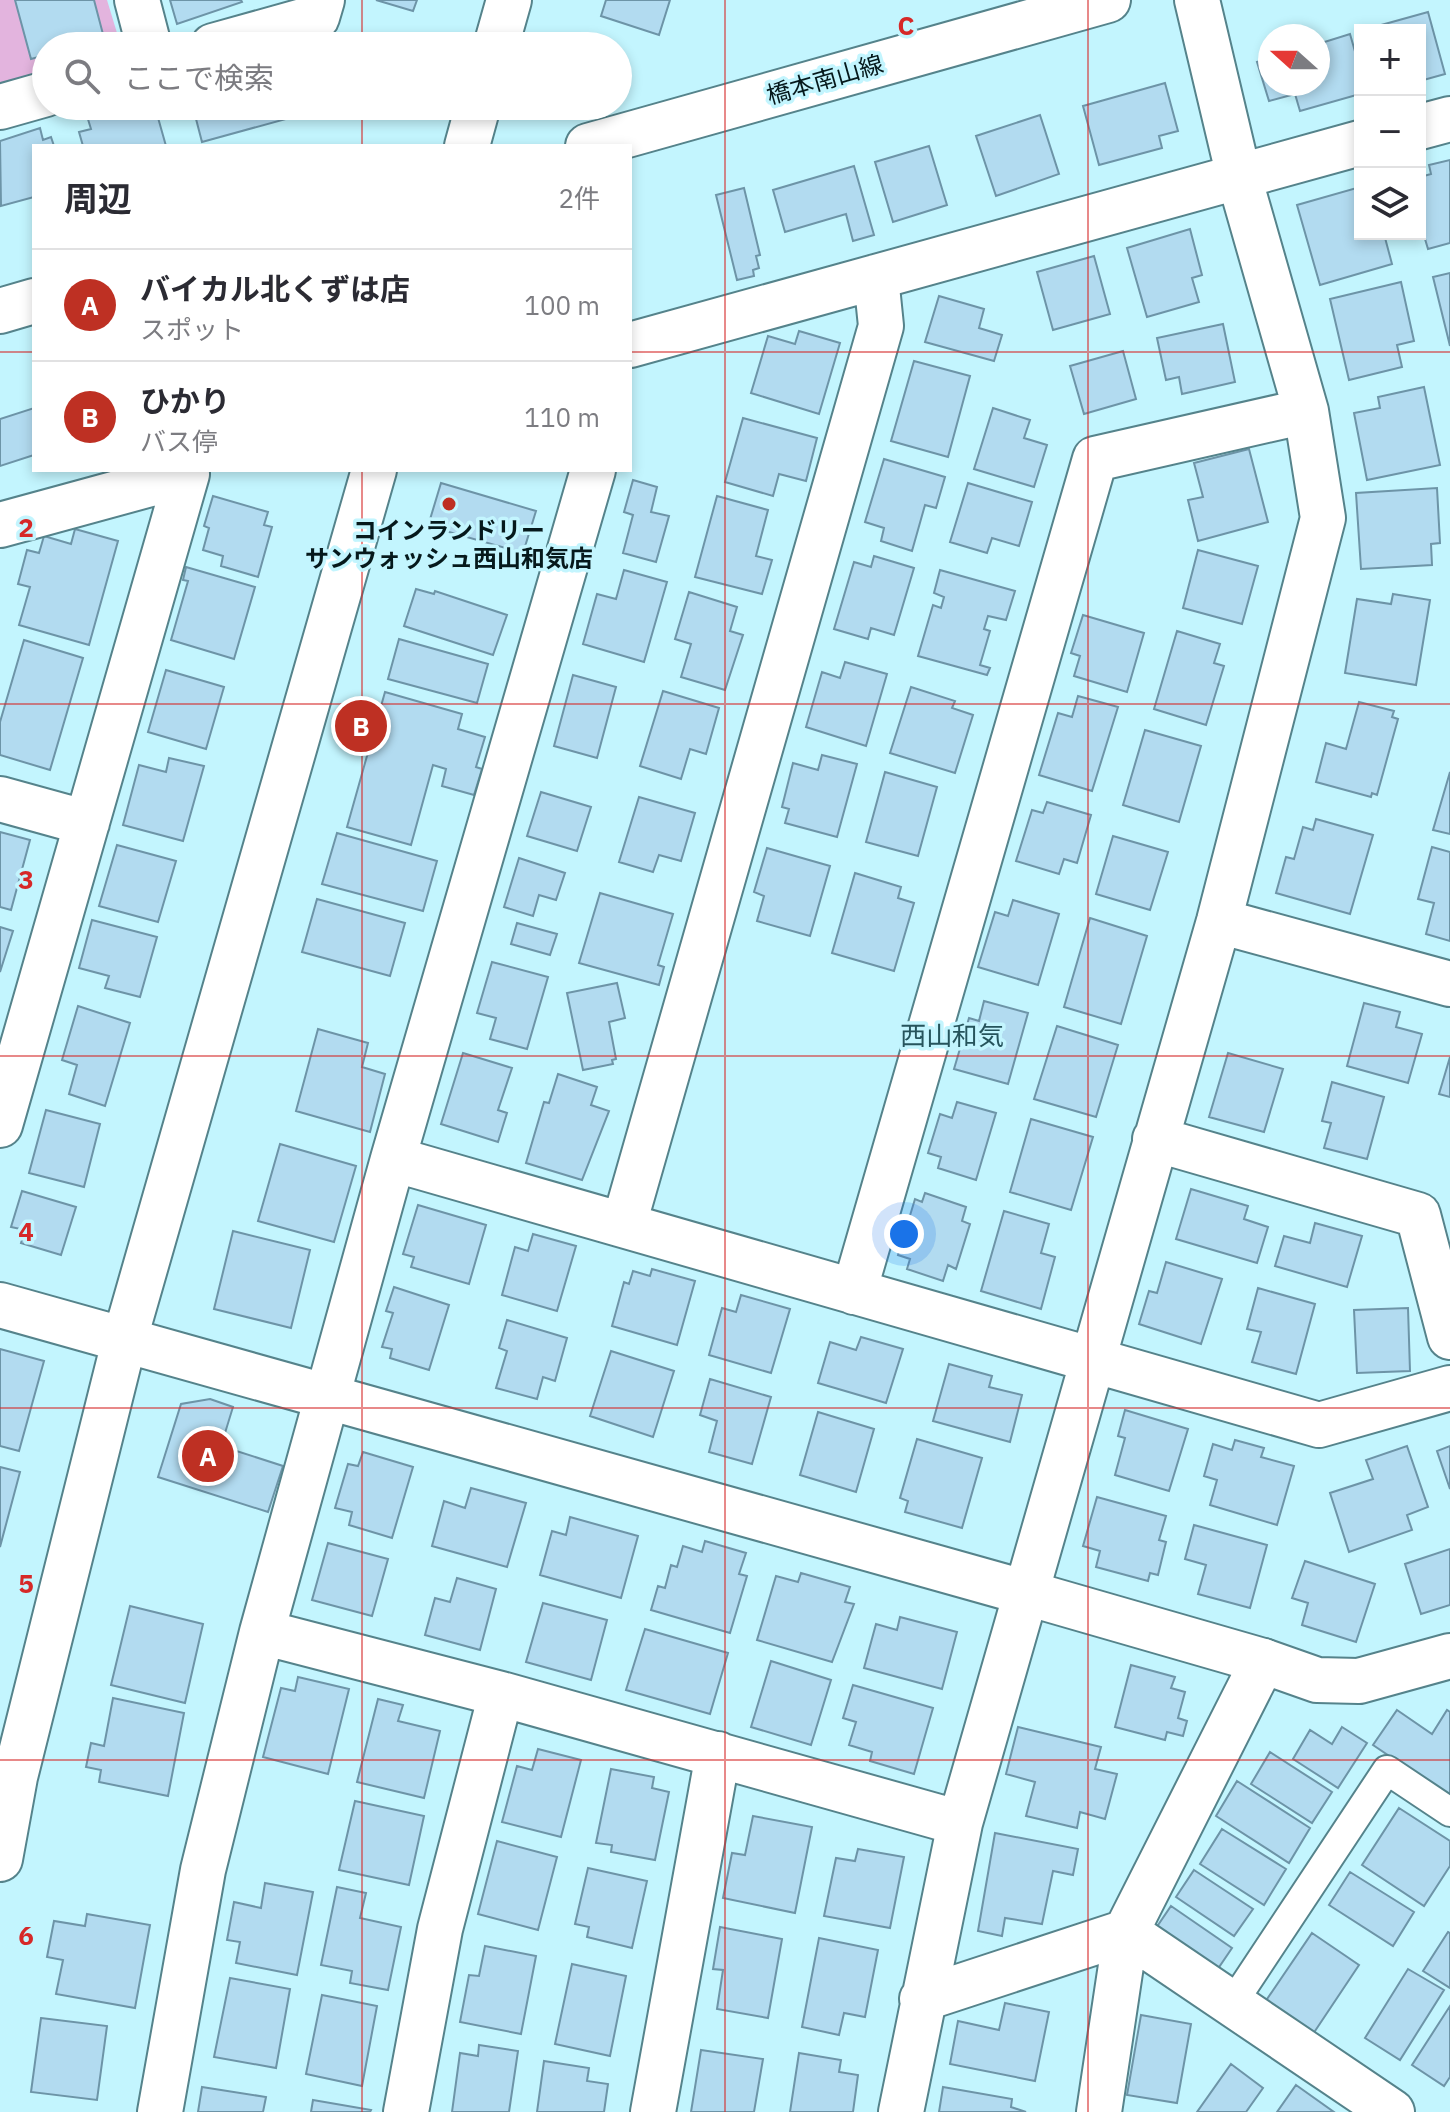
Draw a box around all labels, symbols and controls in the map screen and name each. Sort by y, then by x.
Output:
text: C [898,8,915,42]
north arrow [1258,24,1330,96]
map controls [1354,24,1426,240]
button: + [1354,24,1426,96]
search box [32,32,632,120]
street label: 橋本南山線 [763,47,887,111]
icon: search [60,54,104,98]
text: ここで検索 [124,58,274,97]
button: − [1354,96,1426,168]
button: layers [1354,168,1426,240]
text: 周辺 [64,176,132,220]
text: 2件 [558,181,600,215]
text: バイカル北くずは店 [140,269,410,308]
text: A [81,288,99,322]
text: 100 m [524,288,600,322]
text: スポット [140,312,244,346]
text: ひかり [140,381,230,420]
text: B [81,400,99,434]
text: 110 m [524,400,600,434]
text: バス停 [140,424,218,458]
marker: コインランドリー サンウォッシュ西山和気店 [440,495,458,513]
text: 2 [18,510,34,544]
place label: コインランドリー サンウォッシュ西山和気店 [305,514,593,574]
pin: B [335,696,387,756]
text: 3 [18,862,34,896]
district label: 西山和気 [900,1018,1004,1052]
text: 4 [18,1214,34,1248]
your location [884,1214,924,1254]
pin: A [182,1426,234,1486]
text: 5 [18,1566,34,1600]
text: 6 [18,1918,34,1952]

